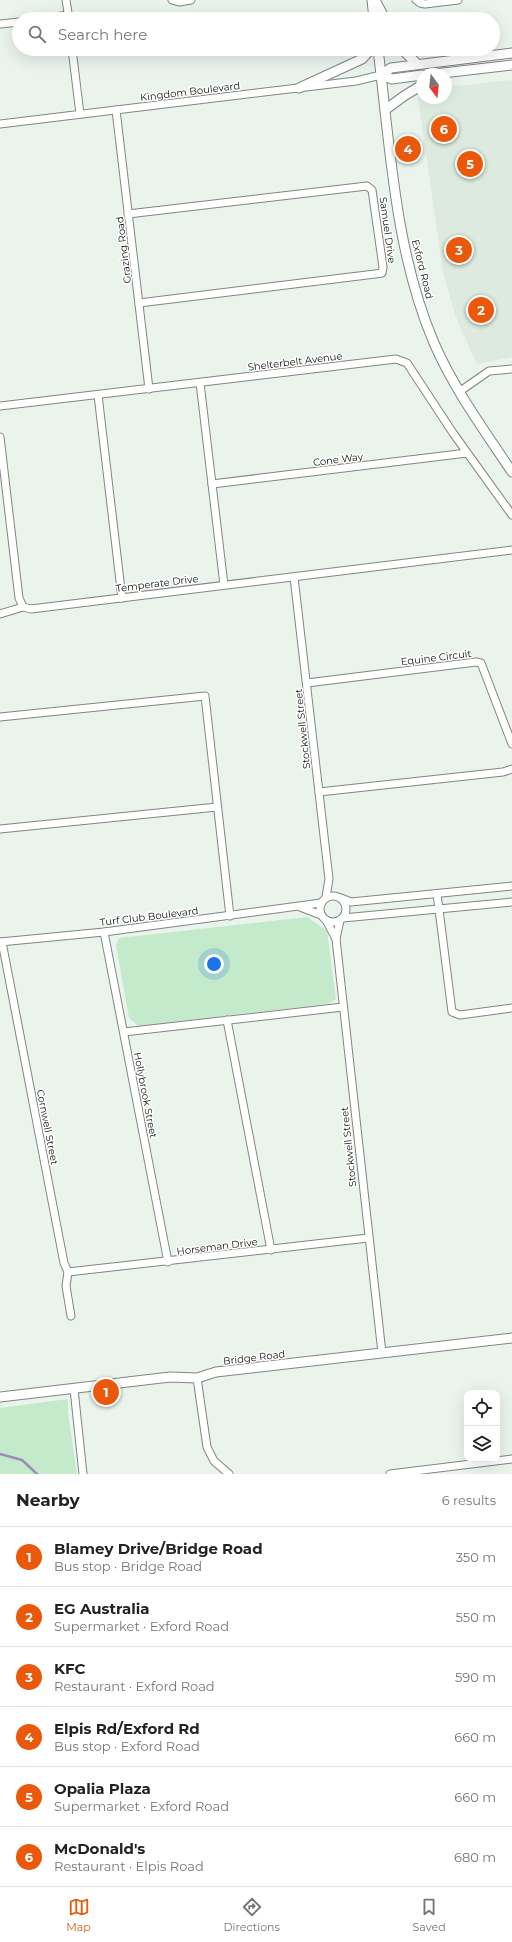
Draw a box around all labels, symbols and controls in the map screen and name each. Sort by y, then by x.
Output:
search box [12,12,500,56]
icon: search [26,23,48,45]
text: Search here [58,25,147,44]
north arrow [416,68,452,104]
street label: Kingdom Boulevard [139,79,241,104]
pin: 6 [431,114,457,144]
pin: 4 [395,134,421,164]
pin: 5 [457,149,483,179]
street label: Samuel Drive [376,196,399,264]
street label: Grazing Road [113,216,134,284]
pin: 3 [446,235,472,265]
street label: Exford Road [409,238,436,300]
pin: 2 [468,295,494,325]
street label: Shelterbelt Avenue [247,349,343,374]
street label: Cone Way [312,450,364,469]
street label: Temperate Drive [115,572,199,595]
street label: Equine Circuit [400,647,472,668]
street label: Stockwell Street [292,688,313,770]
street label: Turf Club Boulevard [99,904,199,929]
your location [204,954,224,974]
street label: Hollybrook Street [131,1051,160,1139]
street label: Cornwell Street [34,1088,61,1166]
street label: Stockwell Street [338,1106,359,1188]
street label: Horseman Drive [176,1235,258,1258]
street label: Bridge Road [222,1347,286,1368]
pin: 1 [93,1377,119,1407]
map controls [464,1390,500,1462]
button: locate [464,1390,500,1426]
button: layers [464,1426,500,1462]
text: Nearby [16,1490,80,1510]
text: 6 results [442,1492,496,1508]
text: Blamey Drive/Bridge Road [54,1539,263,1558]
text: 1 [26,1549,32,1565]
text: 350 m [456,1549,496,1565]
text: Bus stop · Bridge Road [54,1558,202,1574]
text: EG Australia [54,1599,149,1618]
text: 2 [25,1609,33,1625]
text: 550 m [456,1609,496,1625]
text: Supermarket · Exford Road [54,1618,229,1634]
text: KFC [54,1659,85,1678]
text: 3 [25,1669,33,1685]
text: 590 m [455,1669,496,1685]
text: Restaurant · Exford Road [54,1678,215,1694]
text: Elpis Rd/Exford Rd [54,1719,200,1738]
text: 4 [25,1729,33,1745]
text: 660 m [454,1729,496,1745]
text: Bus stop · Exford Road [54,1738,200,1754]
text: Opalia Plaza [54,1779,151,1798]
text: 5 [25,1789,33,1805]
text: 660 m [454,1789,496,1805]
text: Supermarket · Exford Road [54,1798,229,1814]
text: McDonald's [54,1839,145,1858]
text: 6 [25,1849,33,1865]
text: 680 m [454,1849,496,1865]
text: Restaurant · Elpis Road [54,1858,204,1874]
tab: Map [66,1896,91,1934]
tab: Directions [224,1896,280,1934]
tab: Saved [413,1896,446,1934]

